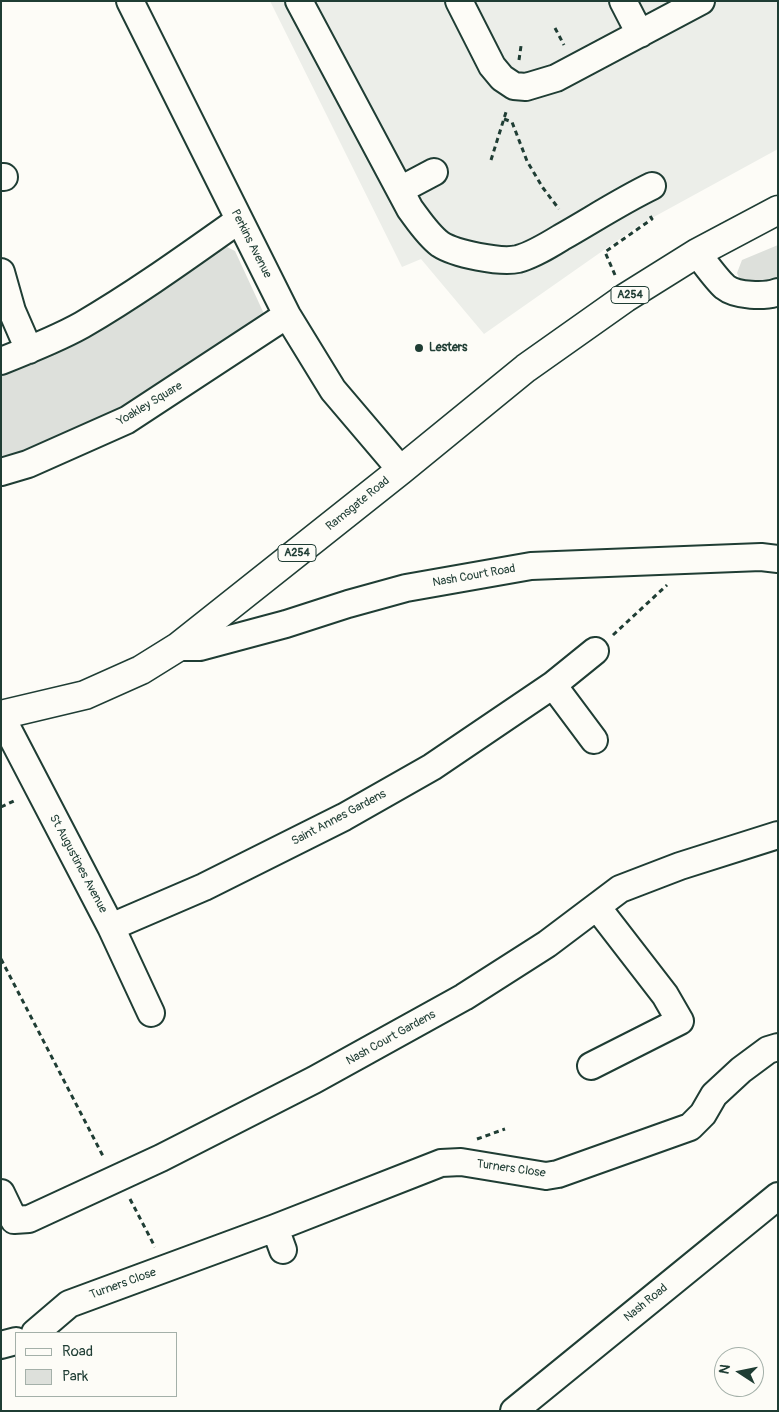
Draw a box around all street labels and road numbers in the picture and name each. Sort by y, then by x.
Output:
street label: Perkins Avenue [228,207,274,281]
road number: A254 [611,286,649,304]
street label: Yoakley Square [115,379,185,429]
street label: Ramsgate Road [323,474,393,534]
road number: A254 [278,544,316,562]
street label: Nash Court Road [432,562,516,590]
street label: Saint Annes Gardens [289,787,389,849]
street label: St Augustines Avenue [46,812,110,916]
street label: Nash Court Gardens [344,1007,438,1069]
street label: Turners Close [476,1157,546,1181]
street label: Turners Close [88,1265,158,1303]
street label: Nash Road [621,1281,671,1325]

